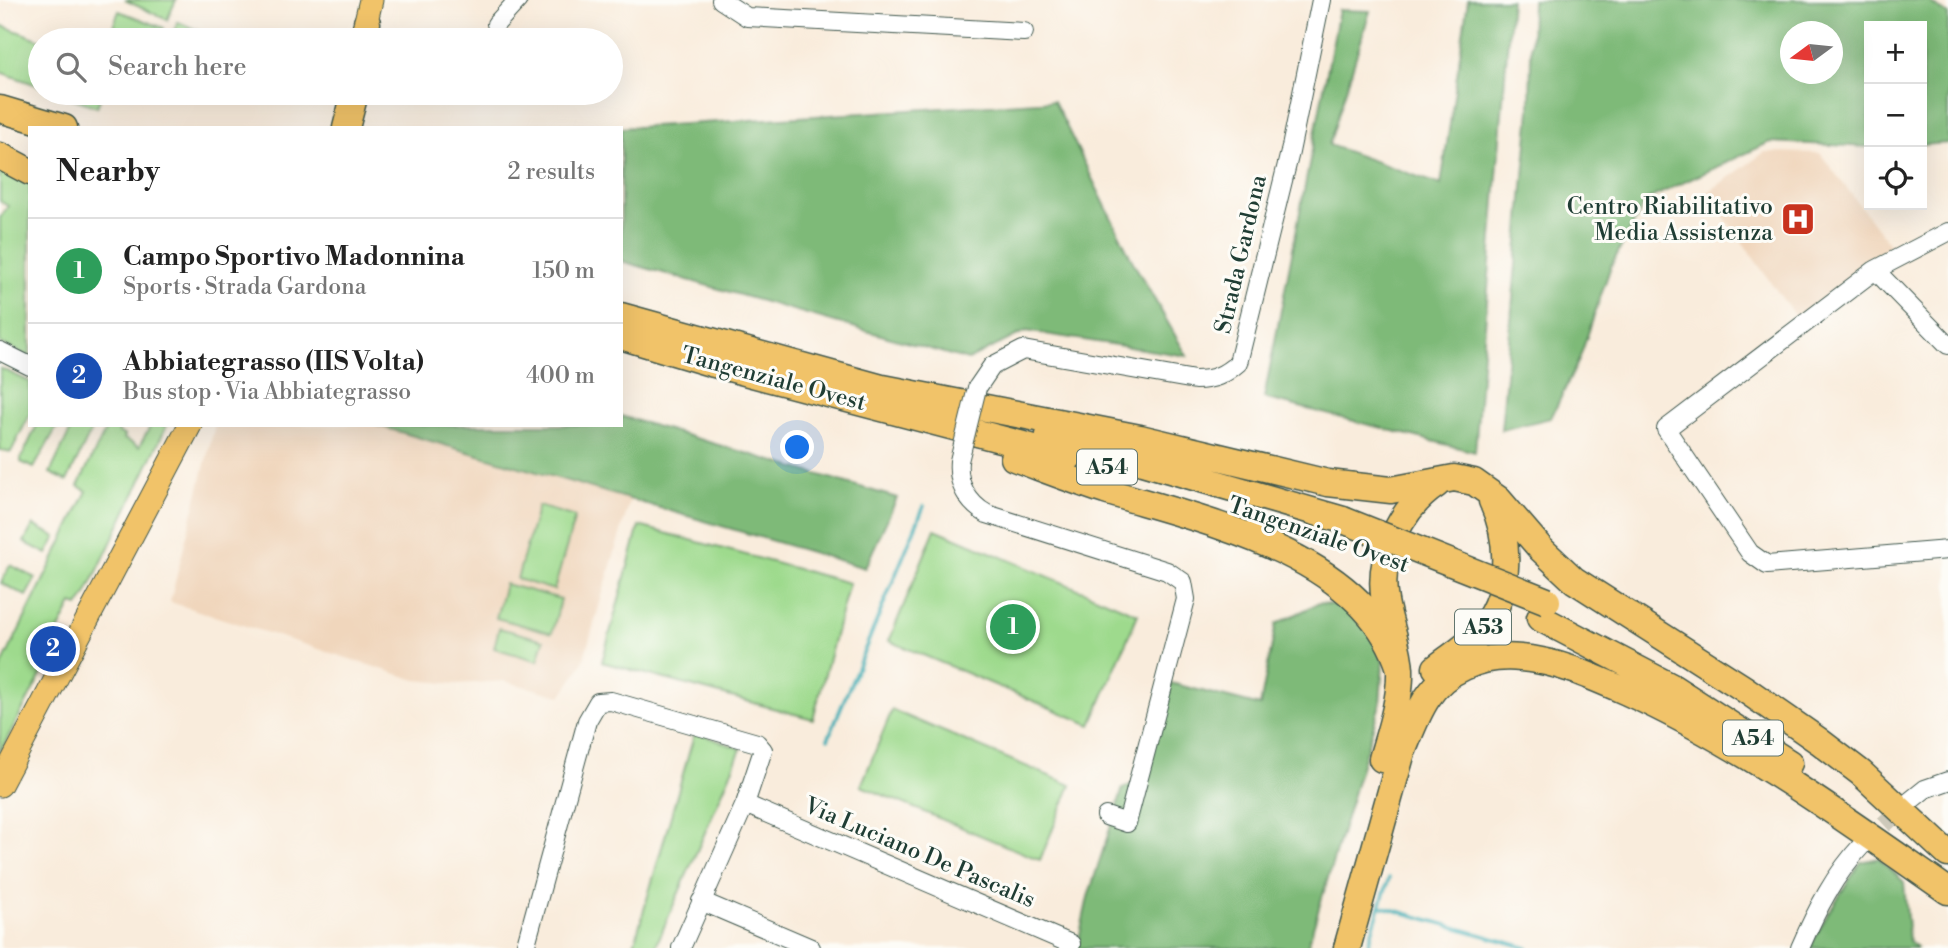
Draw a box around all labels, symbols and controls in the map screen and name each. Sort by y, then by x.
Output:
north arrow [1780,21,1843,84]
map controls [1864,21,1927,210]
button: + [1864,21,1927,84]
search box [28,28,623,105]
icon: search [52,48,90,86]
text: Search here [108,51,247,83]
button: − [1864,84,1927,147]
button: locate [1864,147,1927,210]
text: Nearby [56,153,160,191]
text: 2 results [508,158,595,186]
street label: Strada Gardona [1209,172,1273,336]
place label: Centro Riabilitativo Media Assistenza [1567,193,1773,247]
hospital icon: Centro Riabilitativo Media Assistenza [1779,200,1817,238]
text: Campo Sportivo Madonnina [123,241,465,273]
text: 1 [73,257,85,285]
text: 150 m [532,257,595,285]
text: Sports · Strada Gardona [123,273,366,301]
street label: Tangenziale Ovest [679,341,869,417]
text: Abbiategrasso (IIS Volta) [123,346,424,378]
text: 2 [72,362,86,390]
text: 400 m [526,362,595,390]
text: Bus stop · Via Abbiategrasso [123,378,411,406]
your location [780,430,814,464]
road number: A54 [1077,449,1137,484]
street label: Tangenziale Ovest [1224,491,1413,579]
pin: 1 [990,601,1036,653]
road number: A53 [1455,610,1511,644]
pin: 2 [30,623,76,675]
road number: A54 [1723,720,1783,756]
street label: Via Luciano De Pascalis [799,791,1039,914]

